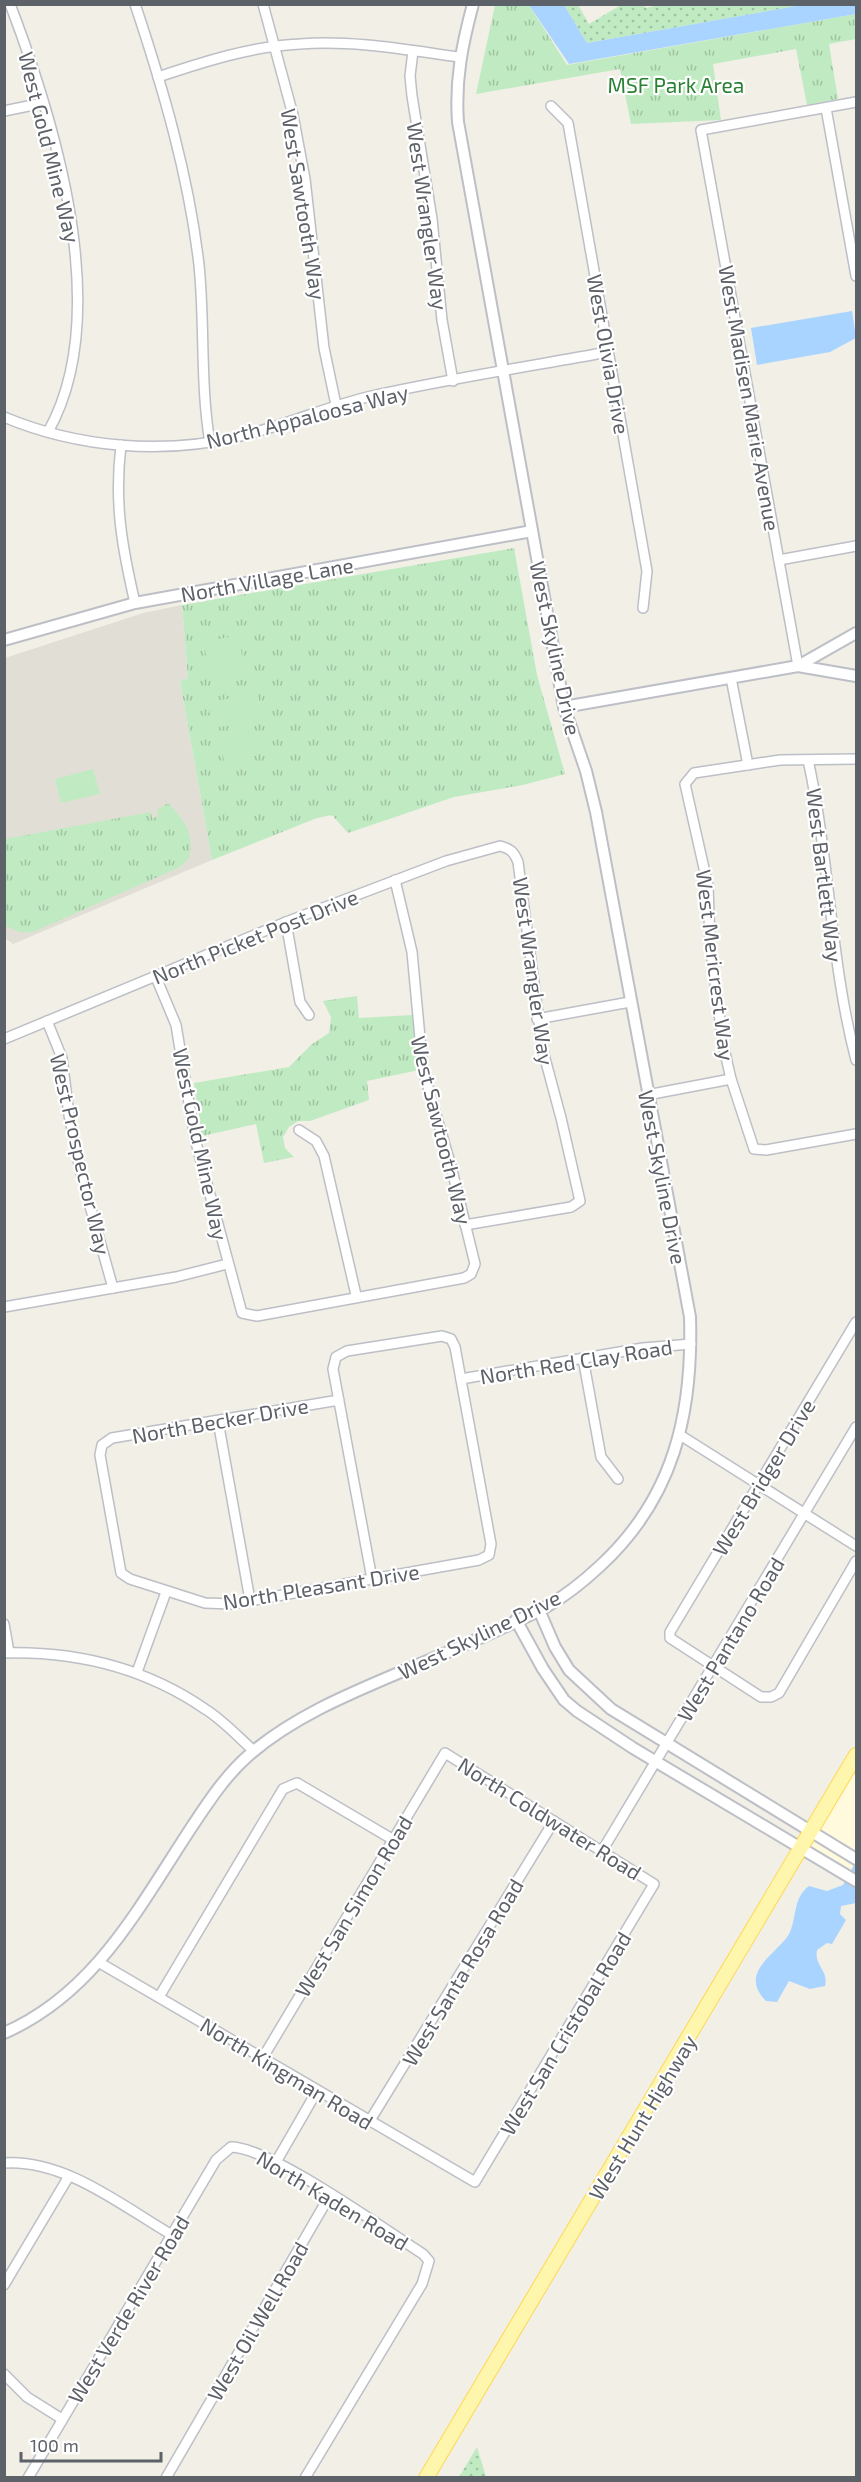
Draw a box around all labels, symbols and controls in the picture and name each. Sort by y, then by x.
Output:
street label: West Gold Mine Way [14,49,86,245]
park label: MSF Park Area [608,72,744,97]
street label: West Sawtooth Way [277,106,331,302]
street label: West Wrangler Way [402,120,454,312]
street label: West Madisen Marie Avenue [714,263,786,533]
street label: West Olivia Drive [583,272,635,436]
street label: North Appaloosa Way [203,379,411,453]
street label: North Village Lane [179,552,355,606]
street label: West Skyline Drive [525,559,587,737]
street label: West Bartlett Way [802,786,848,964]
street label: West Mericrest Way [692,868,740,1062]
street label: West Wrangler Way [508,875,560,1067]
street label: North Picket Post Drive [148,883,362,989]
street label: West Sawtooth Way [406,1033,478,1227]
street label: West Gold Mine Way [168,1046,234,1242]
street label: West Prospector Way [46,1051,116,1257]
street label: West Skyline Drive [634,1088,692,1266]
street label: North Red Clay Road [478,1333,674,1389]
street label: North Becker Drive [130,1392,310,1448]
street label: West Bridger Drive [706,1394,820,1560]
street label: West Pantano Road [671,1552,789,1726]
street label: North Pleasant Drive [221,1558,421,1614]
street label: West Skyline Drive [394,1584,564,1684]
street label: North Coldwater Road [454,1751,646,1885]
street label: West San Simon Road [289,1811,417,2001]
street label: West Santa Rosa Road [396,1874,528,2070]
street label: West San Cristobal Road [494,1927,636,2139]
street label: North Kingman Road [196,2012,378,2134]
street label: West Hunt Highway [583,2030,701,2204]
street label: North Kaden Road [253,2145,413,2255]
street label: West Verde River Road [62,2211,194,2407]
street label: West Oil Well Road [201,2237,313,2405]
scale bar [21,2425,160,2463]
text: 100 m [30,2434,79,2456]

